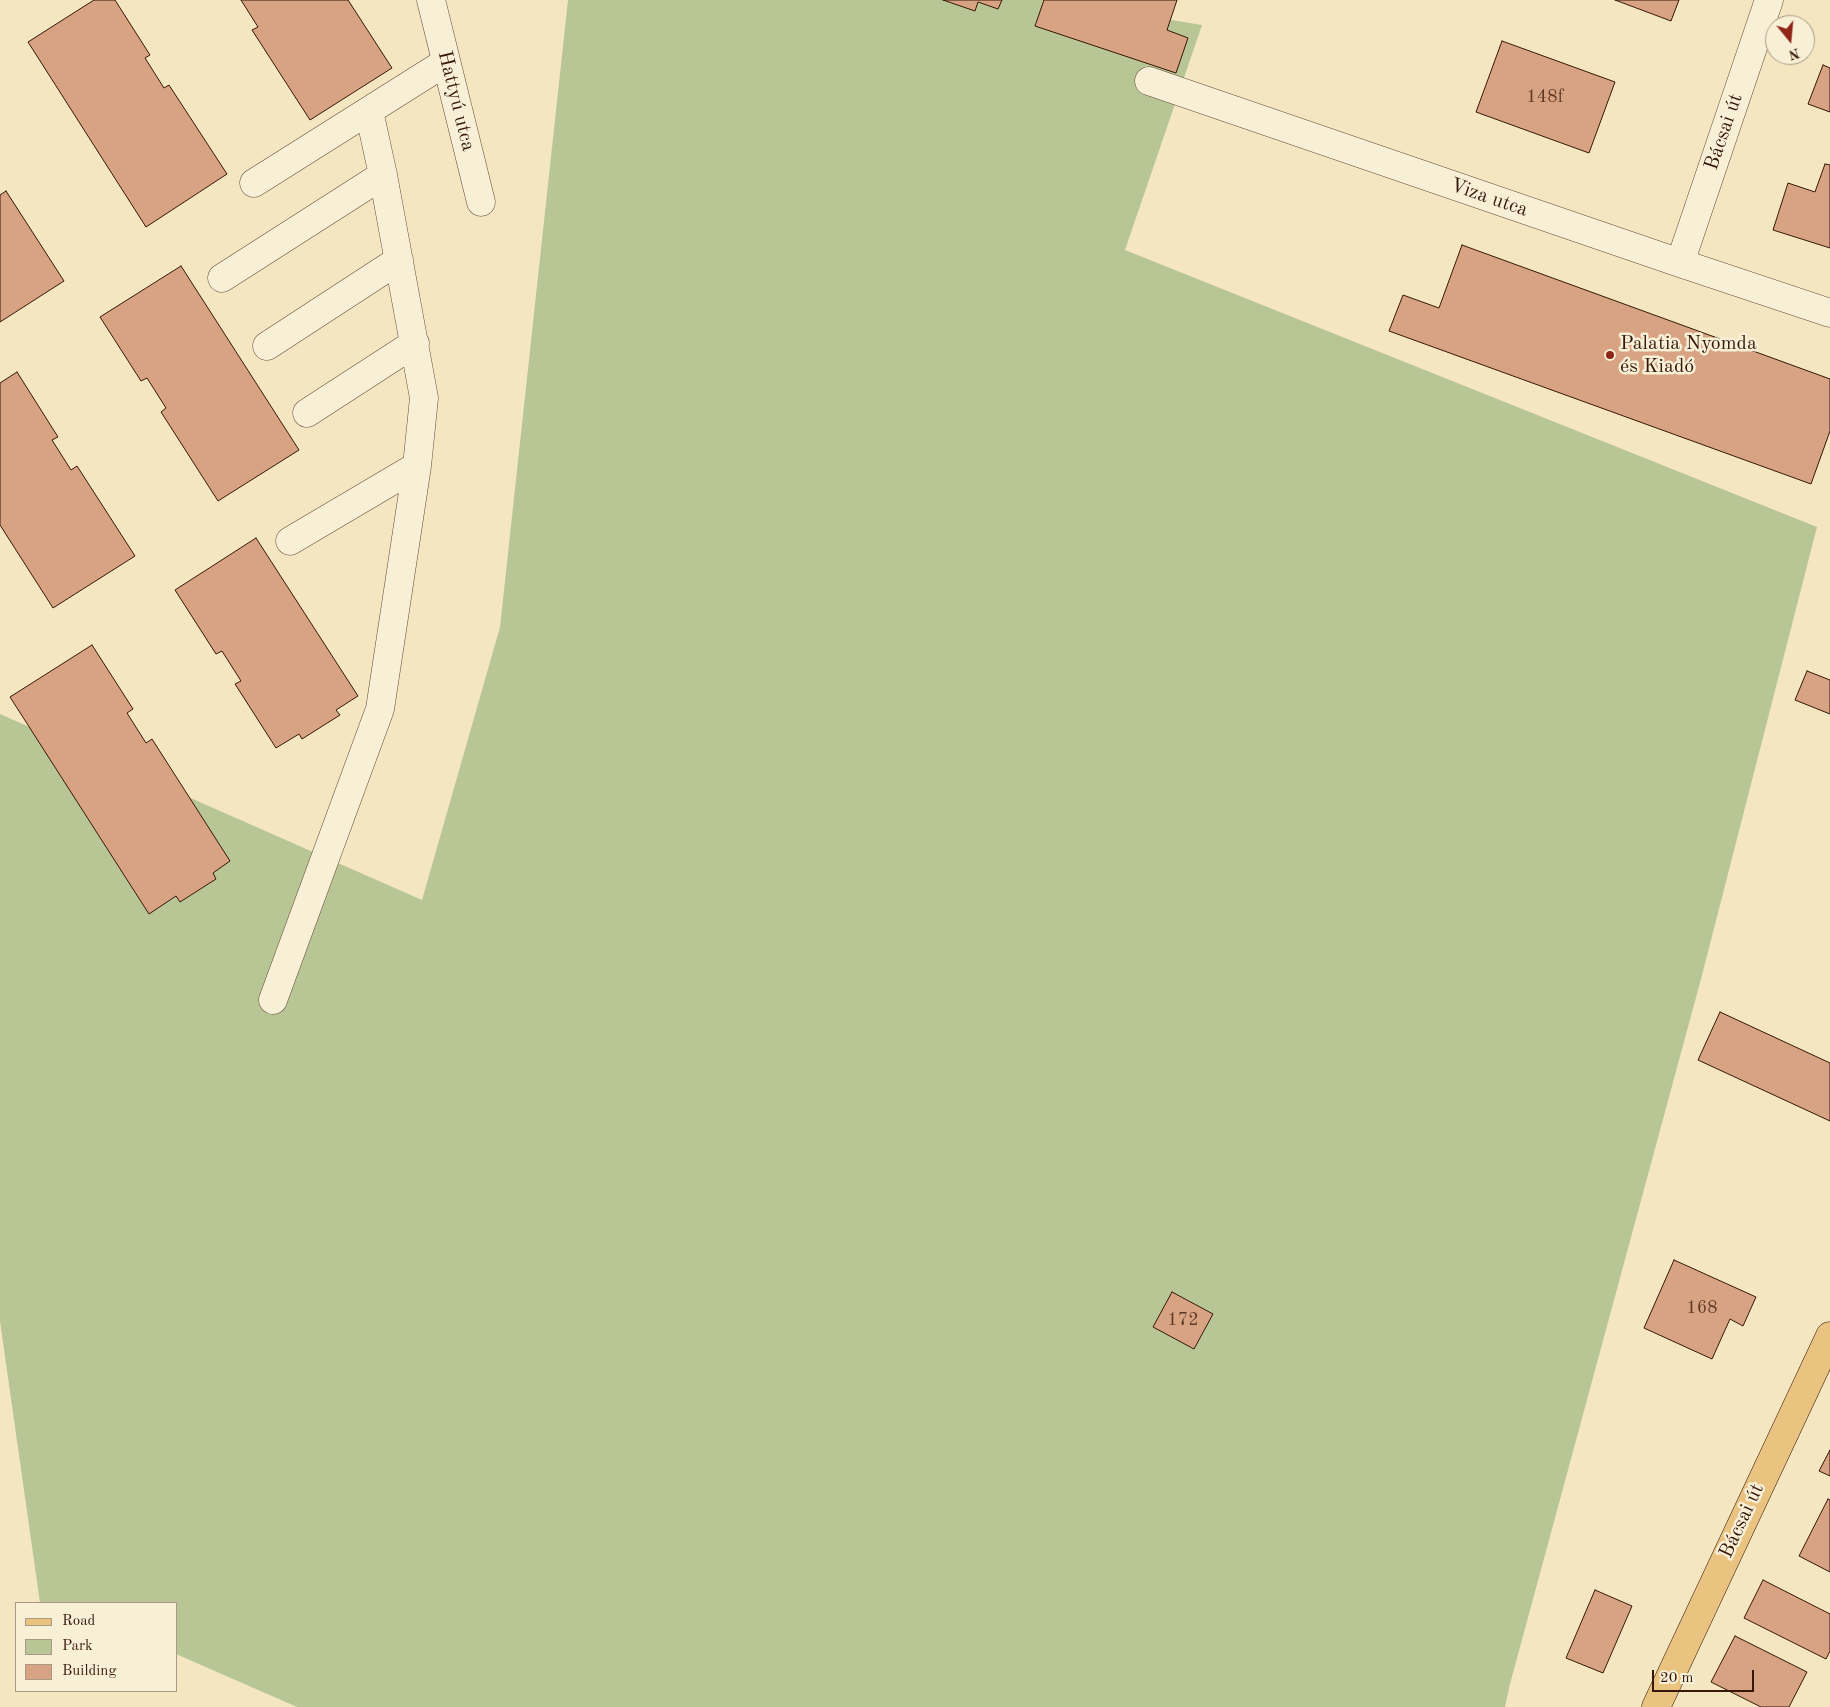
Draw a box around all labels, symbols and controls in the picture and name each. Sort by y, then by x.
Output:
north arrow [1765,15,1815,65]
text: N [1787,45,1801,62]
street label: Hattyú utca [432,48,480,154]
house number: 148f [1526,86,1564,108]
street label: Bácsai út [1700,90,1748,174]
street label: Viza utca [1447,174,1531,222]
place label: Palatia Nyomda és Kiadó [1620,332,1757,379]
marker: Palatia Nyomda és Kiadó [1604,349,1616,361]
house number: 168 [1686,1297,1718,1319]
house number: 172 [1167,1309,1199,1331]
street label: Bácsai út [1714,1480,1770,1562]
legend [15,1602,178,1692]
text: Road [62,1614,95,1629]
text: Park [62,1639,93,1654]
scale bar [1655,1660,1758,1692]
text: Building [62,1664,117,1679]
text: 20 m [1660,1671,1694,1686]

